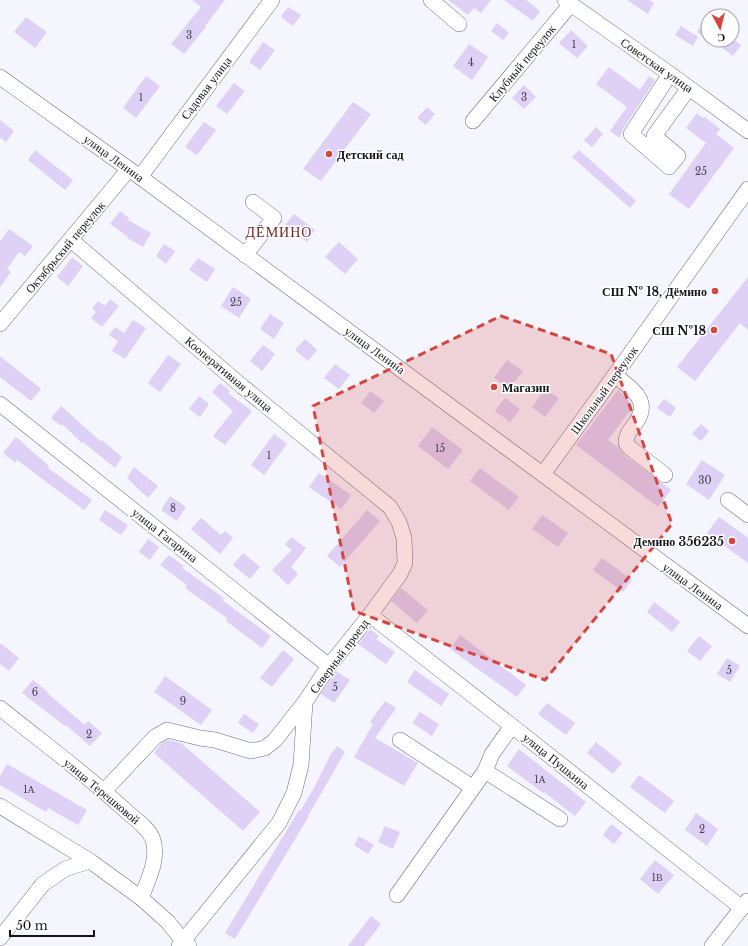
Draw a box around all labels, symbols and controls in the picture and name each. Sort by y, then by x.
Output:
north arrow [700,8,740,48]
street label: Клубный переулок [485,21,559,105]
house number: 3 [186,29,192,42]
text: С [716,30,726,45]
street label: Советская улица [618,34,697,96]
house number: 1 [572,38,576,51]
street label: Садовая улица [177,53,235,122]
house number: 4 [468,56,474,69]
house number: 1 [139,91,143,104]
house number: 3 [521,91,527,104]
street label: улица Ленина [81,131,148,185]
place label: Детский сад [337,147,404,162]
marker: Детский сад [324,149,334,159]
house number: 25 [695,165,707,178]
street label: Октябрьский переулок [22,198,108,296]
district label: ДЁМИНО [246,223,312,241]
place label: СШ № 18, Дёмино [602,284,707,299]
marker: СШ № 18, Дёмино [710,286,720,296]
house number: 25 [230,296,242,309]
street label: улица Ленина [342,323,409,377]
place label: СШ №18 [652,323,706,338]
marker: СШ №18 [709,325,719,335]
street label: Кооперативная улица [182,333,276,415]
street label: Школьный переулок [567,343,641,437]
place label: Магазин [502,380,550,395]
marker: Магазин [489,382,499,392]
house number: 15 [435,442,445,455]
house number: 1 [267,449,271,462]
house number: 30 [698,474,712,487]
house number: 8 [170,502,176,515]
street label: улица Гагарина [129,505,201,566]
place label: Демино 356235 [634,534,724,549]
marker: Демино 356235 [727,536,737,546]
street label: улица Ленина [660,559,727,613]
street label: Северный проезд [306,616,372,696]
house number: 5 [726,664,732,677]
house number: 5 [332,681,338,694]
house number: 6 [32,686,38,699]
house number: 9 [180,695,186,708]
house number: 2 [86,728,92,741]
street label: улица Пушкина [520,730,593,793]
street label: улица Терешковой [61,755,144,828]
house number: 1А [534,773,547,786]
house number: 1А [23,783,36,796]
house number: 2 [699,823,705,836]
house number: 1В [651,871,663,884]
scale bar [10,912,94,938]
text: 50 m [16,918,48,933]

